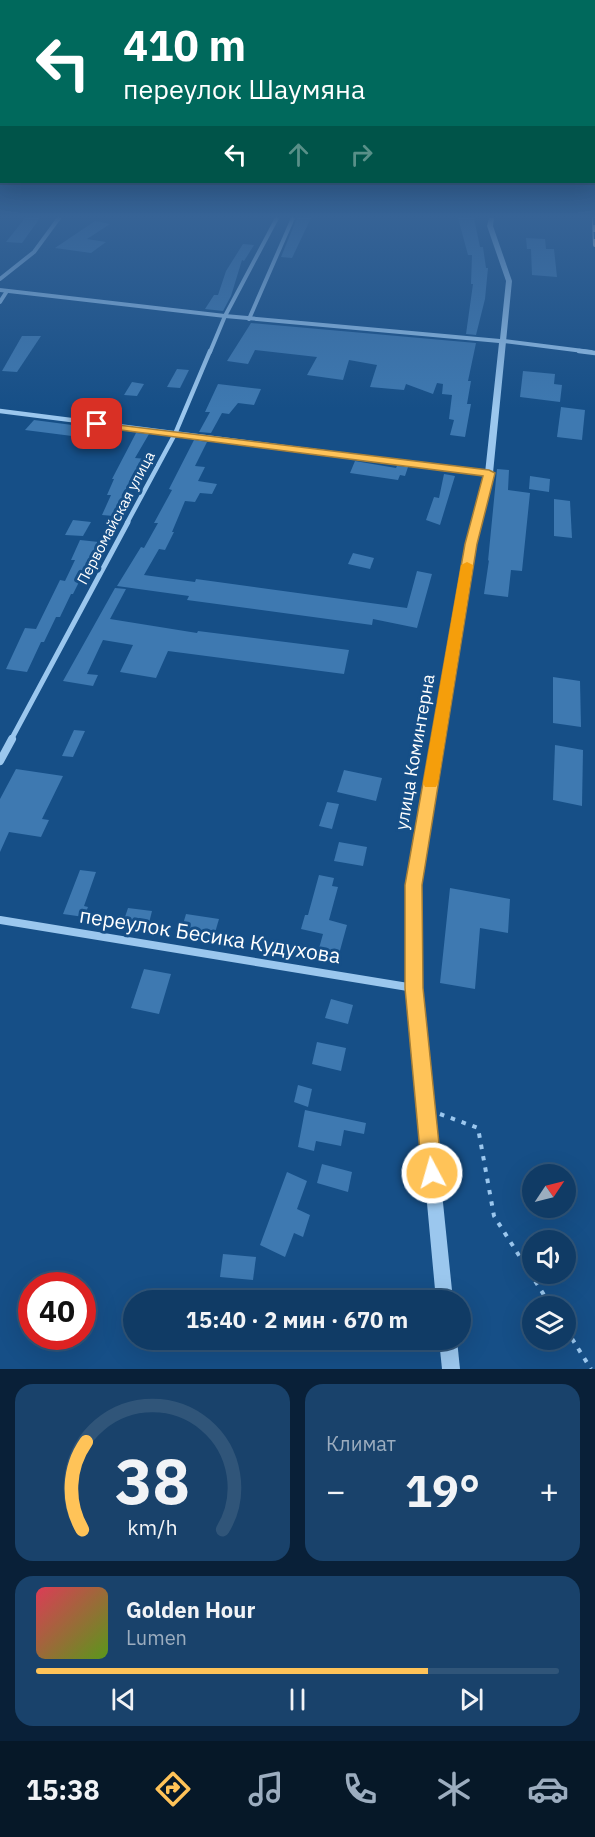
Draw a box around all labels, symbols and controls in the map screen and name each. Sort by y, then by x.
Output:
text: 410 m [123,18,246,73]
icon: left [24,24,102,102]
text: переулок Шаумяна [123,71,365,106]
icon: left [219,138,252,171]
icon: ahead [282,138,315,171]
icon: right [345,138,378,171]
pin [71,398,122,449]
icon: arrive [80,407,113,440]
street label: Первомайская улица [72,448,159,588]
street label: улица Коминтерна [389,672,440,832]
street label: переулок Бесика Кудухова [78,901,343,970]
position arrow [400,1141,464,1205]
north arrow [522,1164,576,1218]
map controls [522,1164,576,1350]
button: sound [522,1230,576,1284]
speed limit sign: 40 [18,1272,96,1350]
button: layers [522,1296,576,1350]
text: 15:40 · 2 мин · 670 m [186,1305,408,1334]
text: Климат [326,1430,396,1457]
text: 38 [115,1440,190,1521]
text: 19° [405,1461,480,1519]
text: − [326,1469,346,1512]
text: + [539,1469,559,1512]
text: km/h [127,1513,178,1541]
text: Golden Hour [126,1595,255,1624]
text: Lumen [126,1624,187,1651]
icon: previous [107,1683,140,1716]
icon: pause [281,1683,314,1716]
icon: next [455,1683,488,1716]
icon: directions [152,1768,194,1810]
icon: music [245,1768,287,1810]
icon: phone [339,1768,381,1810]
icon: climate [433,1768,475,1810]
icon: car [527,1768,569,1810]
text: 15:38 [26,1772,100,1807]

